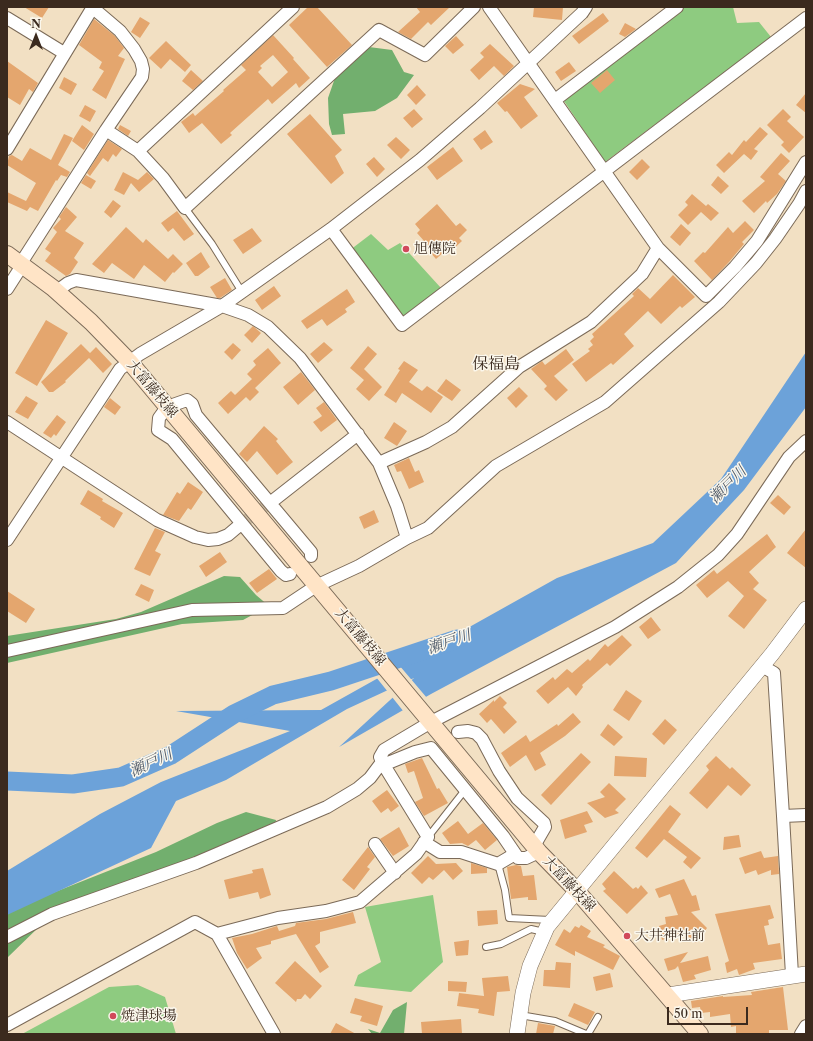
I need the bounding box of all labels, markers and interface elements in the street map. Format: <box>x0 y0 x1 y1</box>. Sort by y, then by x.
north arrow <box>16 16 56 56</box>
text: N <box>31 17 41 31</box>
place label: 旭傳院 <box>414 241 456 257</box>
marker: 旭傳院 <box>401 244 411 254</box>
district label: 保福島 <box>472 354 520 374</box>
street label: 大富藤枝線 <box>123 357 181 421</box>
water label: 瀬戸川 <box>706 463 750 507</box>
street label: 大富藤枝線 <box>331 605 389 669</box>
water label: 瀬戸川 <box>425 626 473 658</box>
water label: 瀬戸川 <box>127 745 175 781</box>
street label: 大富藤枝線 <box>539 853 599 915</box>
place label: 大井神社前 <box>635 928 705 944</box>
marker: 大井神社前 <box>622 931 632 941</box>
scale bar <box>669 999 750 1025</box>
text: 50 m <box>674 1006 703 1021</box>
place label: 焼津球場 <box>121 1008 177 1024</box>
marker: 焼津球場 <box>108 1011 118 1021</box>

